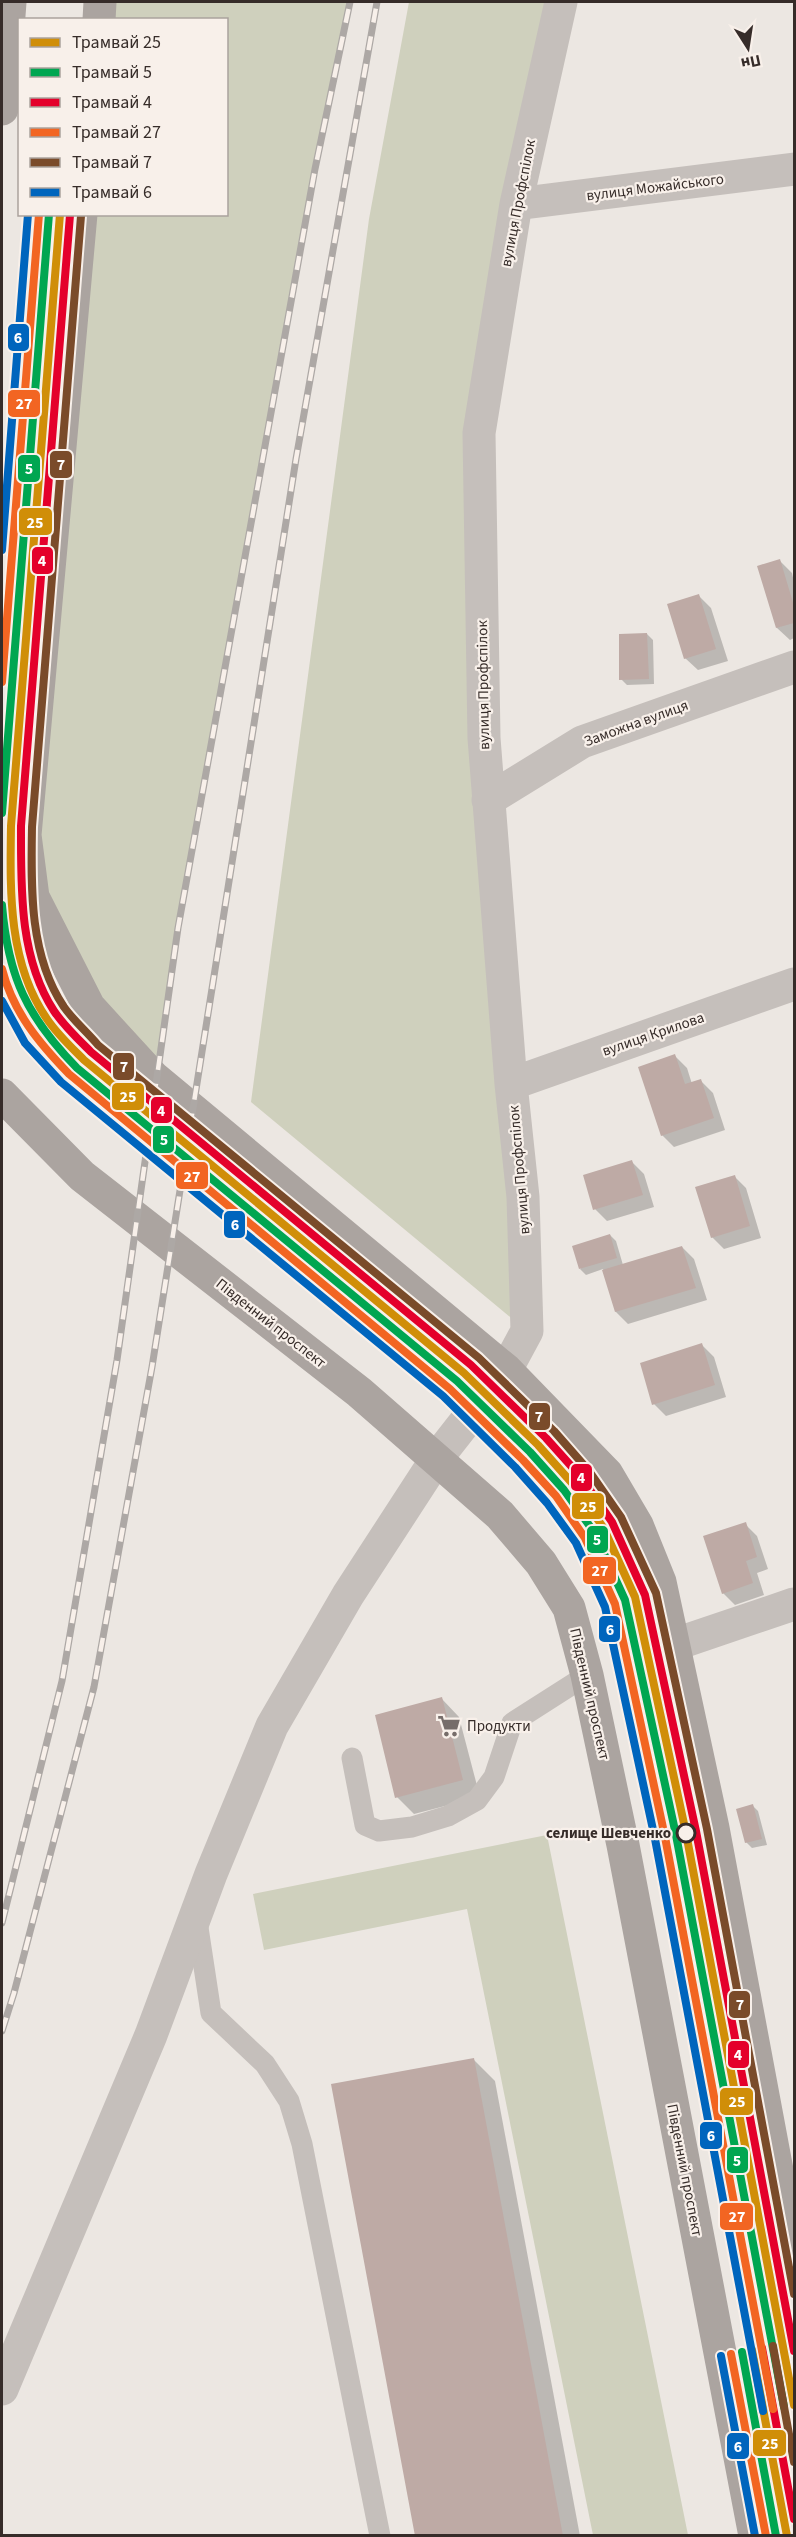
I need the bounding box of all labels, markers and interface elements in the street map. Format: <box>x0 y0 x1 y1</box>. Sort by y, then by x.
legend <box>18 18 228 216</box>
north arrow <box>718 18 778 78</box>
text: Трамвай 25 <box>72 30 161 55</box>
text: Пн <box>739 49 763 75</box>
text: Трамвай 5 <box>72 60 152 85</box>
text: Трамвай 4 <box>72 90 152 115</box>
text: Трамвай 27 <box>72 120 161 145</box>
street label: вулиця Профспілок <box>496 137 541 269</box>
text: Трамвай 7 <box>72 150 152 175</box>
street label: вулиця Можайського <box>585 169 725 206</box>
text: Трамвай 6 <box>72 180 152 205</box>
line badge: 6 <box>7 323 30 352</box>
text: 6 <box>14 327 22 349</box>
line badge: 27 <box>7 389 41 418</box>
text: 27 <box>16 393 32 415</box>
line badge: 7 <box>49 450 73 479</box>
line badge: 5 <box>17 454 41 483</box>
text: 7 <box>57 454 65 476</box>
text: 5 <box>25 458 33 480</box>
line badge: 25 <box>18 507 53 536</box>
text: 25 <box>27 512 43 534</box>
line badge: 4 <box>31 546 54 575</box>
text: 4 <box>38 550 47 572</box>
street label: вулиця Профспілок <box>472 620 495 750</box>
street label: Заможна вулиця <box>581 695 691 752</box>
street label: вулиця Крилова <box>599 1007 707 1062</box>
line badge: 7 <box>112 1052 135 1081</box>
text: 7 <box>120 1056 128 1078</box>
line badge: 25 <box>111 1082 145 1111</box>
text: 25 <box>120 1086 136 1108</box>
line badge: 4 <box>150 1096 173 1124</box>
text: 4 <box>157 1100 166 1122</box>
street label: вулиця Профспілок <box>503 1104 536 1235</box>
line badge: 5 <box>152 1125 175 1154</box>
text: 5 <box>160 1129 168 1151</box>
line badge: 27 <box>175 1161 209 1190</box>
text: 27 <box>184 1166 200 1188</box>
line badge: 6 <box>223 1210 246 1239</box>
text: 6 <box>231 1214 239 1236</box>
street label: Південний проспект <box>211 1274 330 1373</box>
line badge: 7 <box>528 1402 551 1431</box>
text: 7 <box>535 1406 543 1428</box>
line badge: 4 <box>570 1463 593 1492</box>
text: 4 <box>577 1467 586 1489</box>
line badge: 25 <box>571 1492 605 1520</box>
text: 25 <box>580 1496 596 1518</box>
line badge: 5 <box>586 1525 609 1554</box>
text: 5 <box>593 1529 601 1551</box>
line badge: 27 <box>582 1556 617 1585</box>
text: 27 <box>592 1560 608 1582</box>
line badge: 6 <box>598 1615 621 1643</box>
text: 6 <box>606 1619 614 1641</box>
street label: Південний проспект <box>564 1626 615 1762</box>
supermarket icon: Продукти <box>436 1713 462 1739</box>
place label: Продукти <box>467 1716 531 1737</box>
place label: селище Шевченко <box>546 1823 671 1844</box>
marker: селище Шевченко <box>676 1823 696 1843</box>
line badge: 7 <box>728 1990 751 2019</box>
text: 7 <box>736 1994 744 2016</box>
line badge: 4 <box>727 2040 750 2069</box>
text: 4 <box>734 2044 743 2066</box>
line badge: 25 <box>719 2087 754 2116</box>
text: 25 <box>729 2091 745 2113</box>
street label: Південний проспект <box>661 2102 708 2238</box>
line badge: 6 <box>699 2121 723 2150</box>
text: 6 <box>707 2125 715 2147</box>
line badge: 5 <box>726 2146 749 2174</box>
text: 5 <box>733 2150 741 2172</box>
line badge: 27 <box>719 2202 754 2231</box>
text: 27 <box>729 2206 745 2228</box>
line badge: 25 <box>752 2429 787 2457</box>
line badge: 6 <box>726 2432 750 2460</box>
text: 25 <box>762 2433 778 2455</box>
text: 6 <box>734 2436 742 2458</box>

